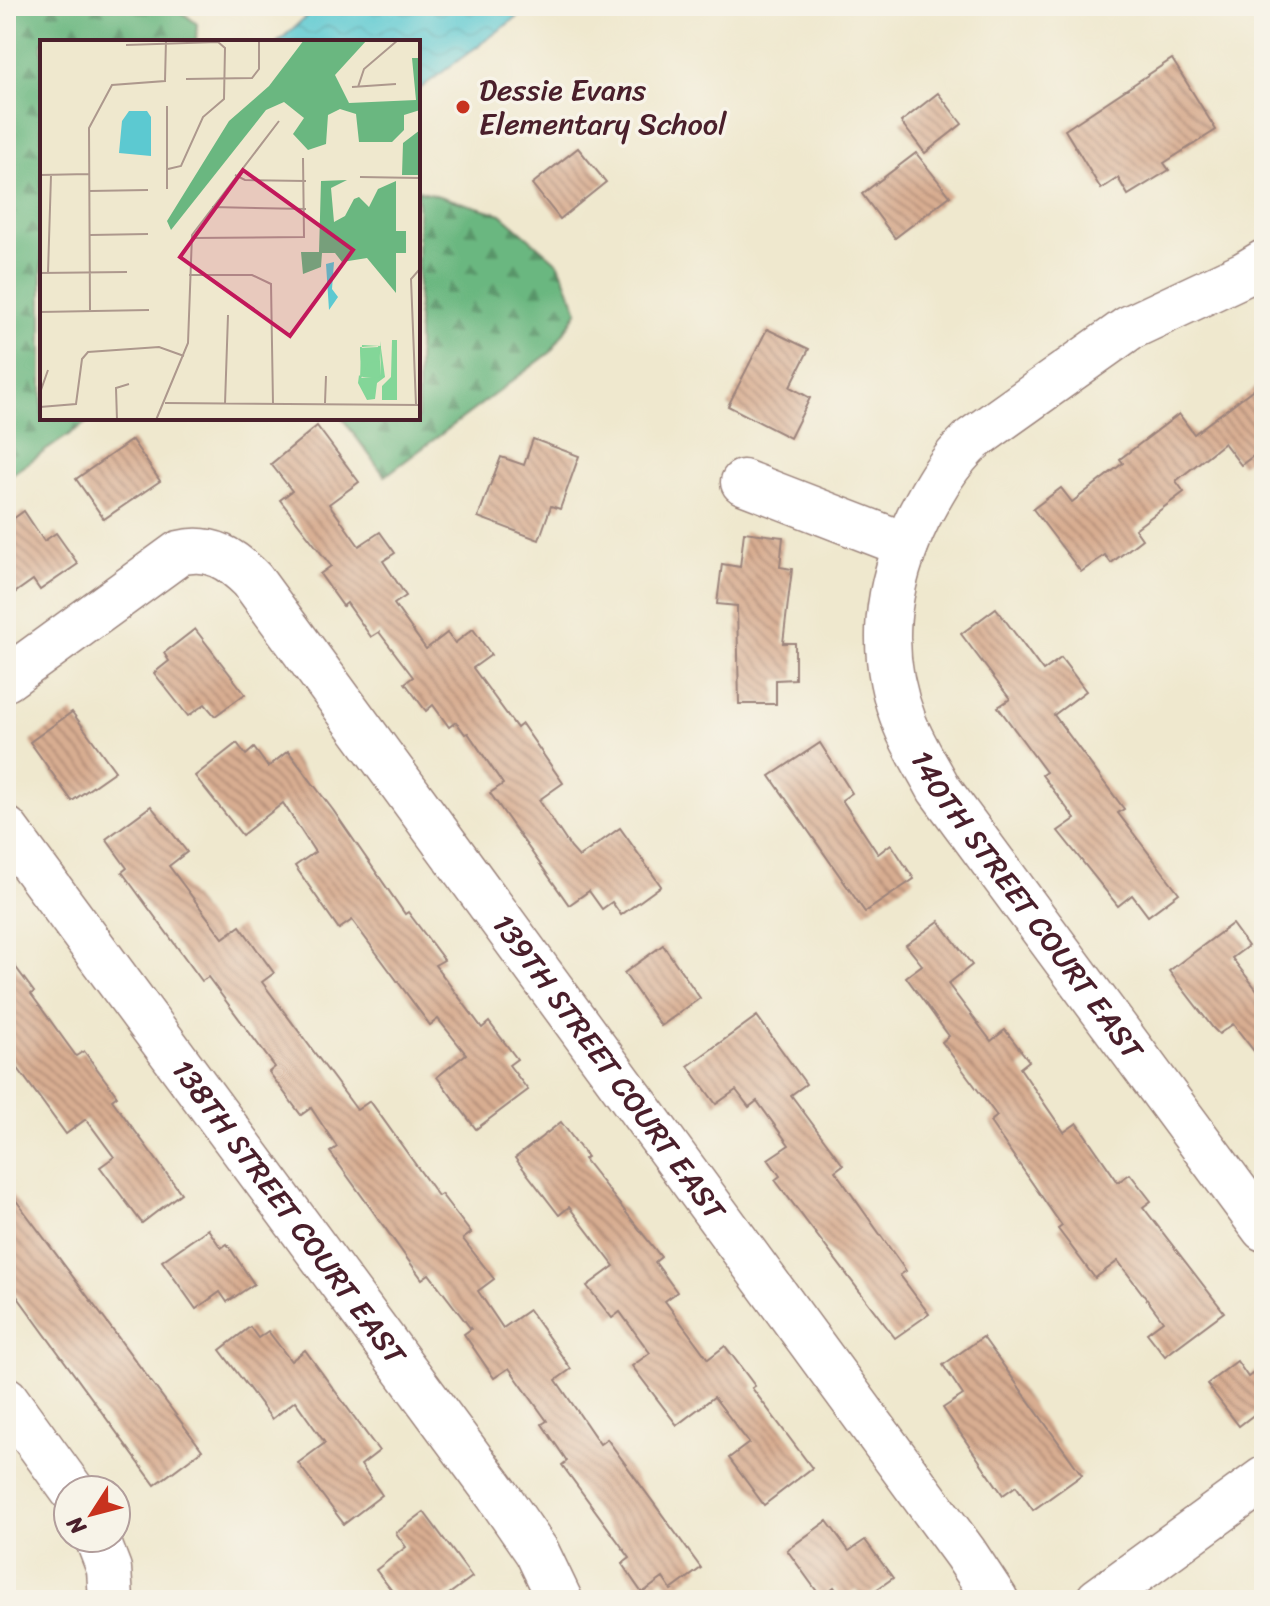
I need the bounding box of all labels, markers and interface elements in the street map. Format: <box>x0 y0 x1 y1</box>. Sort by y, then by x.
inset map <box>40 40 420 420</box>
place label: Dessie Evans Elementary School <box>479 63 727 151</box>
marker: Dessie Evans Elementary School <box>454 98 472 116</box>
street label: 140TH STREET COURT EAST <box>895 740 1159 1074</box>
street label: 139TH STREET COURT EAST <box>478 902 741 1234</box>
street label: 138TH STREET COURT EAST <box>157 1047 422 1378</box>
north arrow <box>52 1474 132 1554</box>
text: N <box>56 1507 97 1544</box>

